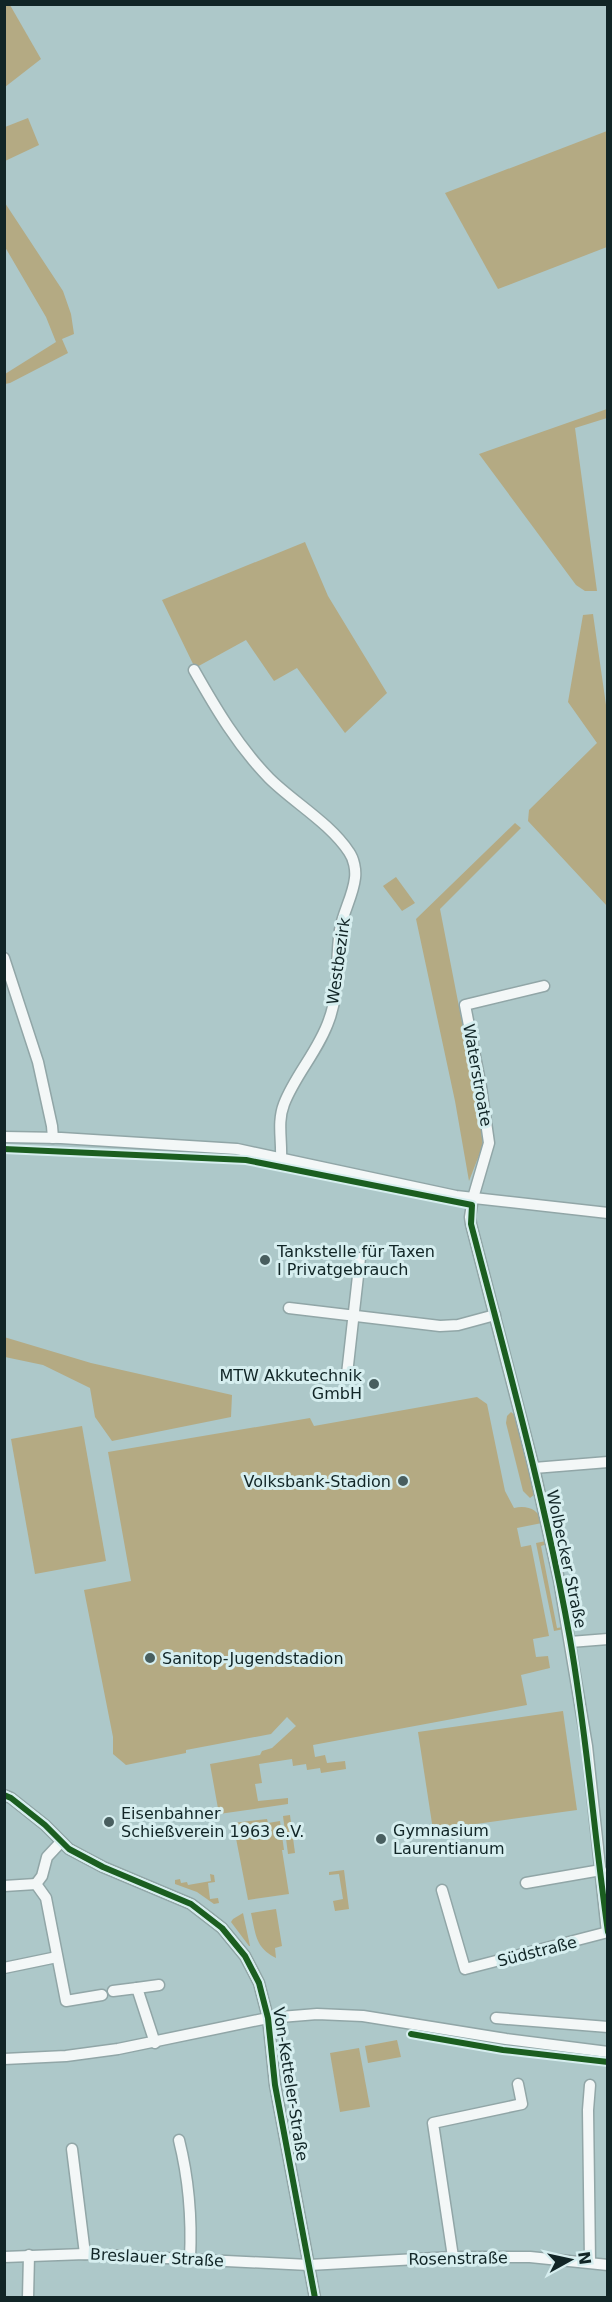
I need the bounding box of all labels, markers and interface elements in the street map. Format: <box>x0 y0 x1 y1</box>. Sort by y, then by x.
street label: Westbezirk <box>323 915 354 1006</box>
street label: Waterstroate <box>459 1022 496 1128</box>
place label: Tankstelle für Taxen I Privatgebrauch <box>276 1242 435 1279</box>
marker: Tankstelle für Taxen I Privatgebrauch <box>258 1253 272 1267</box>
place label: MTW Akkutechnik GmbH <box>219 1366 363 1403</box>
marker: MTW Akkutechnik GmbH <box>367 1377 381 1391</box>
place label: Volksbank-Stadion <box>244 1472 391 1491</box>
marker: Volksbank-Stadion <box>396 1474 410 1488</box>
street label: Wolbecker Straße <box>543 1488 590 1630</box>
place label: Sanitop-Jugendstadion <box>162 1649 344 1668</box>
marker: Sanitop-Jugendstadion <box>143 1651 157 1665</box>
place label: Eisenbahner Schießverein 1963 e.V. <box>121 1804 304 1841</box>
marker: Eisenbahner Schießverein 1963 e.V. <box>102 1815 116 1829</box>
place label: Gymnasium Laurentianum <box>393 1821 504 1858</box>
marker: Gymnasium Laurentianum <box>374 1832 388 1846</box>
street label: Südstraße <box>495 1932 579 1971</box>
street label: Von-Ketteler-Straße <box>269 2006 312 2162</box>
north arrow <box>540 2230 600 2290</box>
street label: Breslauer Straße <box>90 2245 224 2270</box>
street label: Rosenstraße <box>408 2248 508 2269</box>
text: N <box>574 2250 595 2266</box>

